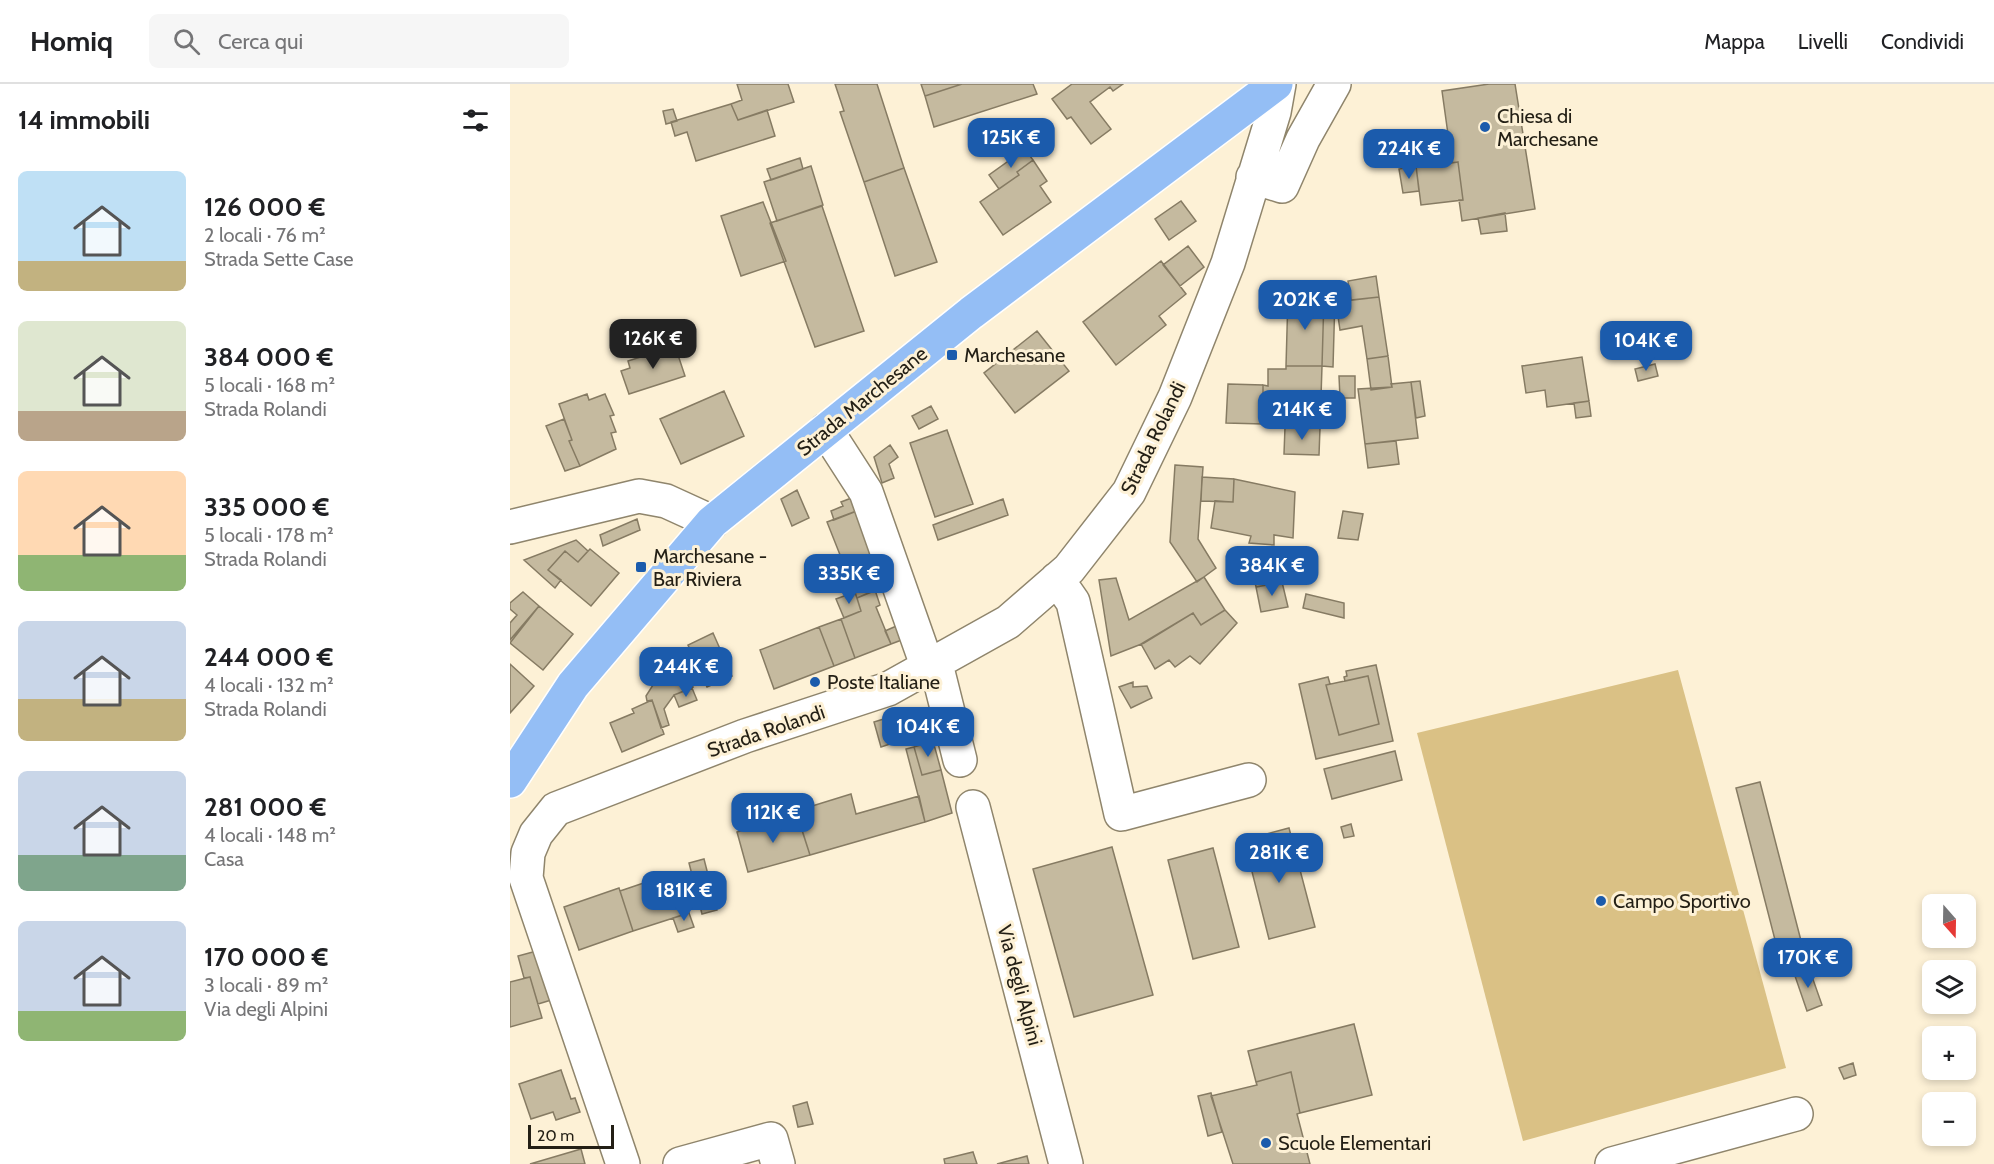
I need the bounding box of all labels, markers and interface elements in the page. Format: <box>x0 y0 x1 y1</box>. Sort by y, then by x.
search box <box>149 14 569 68</box>
text: Homiq <box>30 24 113 58</box>
icon: search <box>170 25 203 58</box>
text: Cerca qui <box>218 28 303 55</box>
text: Mappa <box>1704 29 1765 54</box>
text: Livelli <box>1798 29 1848 54</box>
text: Condividi <box>1881 29 1964 54</box>
text: 14 immobili <box>18 104 150 136</box>
icon: filters <box>459 104 492 137</box>
place label: Chiesa di Marchesane <box>1497 104 1598 151</box>
pin: 125K € <box>962 118 1060 169</box>
marker: Chiesa di Marchesane <box>1478 120 1492 134</box>
text: 125K € <box>982 125 1040 149</box>
pin: 224K € <box>1360 129 1458 180</box>
text: 224K € <box>1377 136 1441 160</box>
text: 126 000 € <box>204 191 325 223</box>
icon: home <box>66 195 138 267</box>
text: 2 locali · 76 m² <box>204 223 326 247</box>
text: Strada Sette Case <box>204 247 354 271</box>
pin: 202K € <box>1256 280 1354 331</box>
text: 202K € <box>1272 287 1338 311</box>
pin: 126K € <box>604 319 702 370</box>
pin: 104K € <box>1597 321 1695 372</box>
text: 126K € <box>623 326 683 350</box>
text: 104K € <box>1614 328 1678 352</box>
text: 384 000 € <box>204 341 333 373</box>
street label: Strada Marchesane <box>792 341 932 461</box>
place label: Marchesane <box>964 343 1065 367</box>
icon: home <box>66 345 138 417</box>
marker: Marchesane <box>945 348 959 362</box>
text: 5 locali · 168 m² <box>204 373 335 397</box>
street label: Strada Rolandi <box>1115 378 1191 498</box>
pin: 214K € <box>1253 390 1351 441</box>
text: Strada Rolandi <box>204 397 327 421</box>
text: 214K € <box>1272 397 1332 421</box>
text: 335 000 € <box>204 491 329 523</box>
icon: home <box>66 495 138 567</box>
text: 5 locali · 178 m² <box>204 523 334 547</box>
place label: Marchesane - Bar Riviera <box>653 544 767 591</box>
pin: 384K € <box>1223 546 1321 597</box>
text: Strada Rolandi <box>204 547 327 571</box>
text: 384K € <box>1239 553 1305 577</box>
pin: 335K € <box>800 554 898 605</box>
marker: Marchesane - Bar Riviera <box>634 560 648 574</box>
text: 335K € <box>818 561 880 585</box>
text: 244 000 € <box>204 641 333 673</box>
icon: home <box>66 645 138 717</box>
pin: 244K € <box>637 647 735 698</box>
text: 244K € <box>653 654 719 678</box>
place label: Poste Italiane <box>827 670 940 694</box>
text: 4 locali · 132 m² <box>204 673 334 697</box>
marker: Poste Italiane <box>808 675 822 689</box>
text: Strada Rolandi <box>204 697 327 721</box>
street label: Strada Rolandi <box>704 700 828 762</box>
pin: 104K € <box>879 707 977 758</box>
text: 104K € <box>896 714 960 738</box>
text: 281 000 € <box>204 791 327 823</box>
pin: 112K € <box>724 793 822 844</box>
icon: home <box>66 795 138 867</box>
text: 112K € <box>745 800 801 824</box>
text: 4 locali · 148 m² <box>204 823 336 847</box>
pin: 281K € <box>1230 833 1328 884</box>
text: 281K € <box>1249 840 1309 864</box>
text: Casa <box>204 847 244 871</box>
pin: 181K € <box>635 871 733 922</box>
text: 181K € <box>656 878 712 902</box>
place label: Campo Sportivo <box>1613 889 1751 913</box>
marker: Campo Sportivo <box>1594 894 1608 908</box>
north arrow <box>1922 894 1976 948</box>
map controls <box>1922 894 1976 1146</box>
street label: Via degli Alpini <box>992 922 1048 1048</box>
pin: 170K € <box>1759 938 1857 989</box>
text: 170 000 € <box>204 941 328 973</box>
icon: home <box>66 945 138 1017</box>
text: 170K € <box>1777 945 1839 969</box>
button: layers <box>1922 960 1976 1014</box>
text: 3 locali · 89 m² <box>204 973 329 997</box>
text: Via degli Alpini <box>204 997 328 1021</box>
button: + <box>1922 1026 1976 1080</box>
button: − <box>1922 1092 1976 1146</box>
scale bar <box>528 1122 614 1150</box>
text: 20 m <box>537 1126 574 1145</box>
place label: Scuole Elementari <box>1278 1131 1431 1155</box>
marker: Scuole Elementari <box>1259 1136 1273 1150</box>

